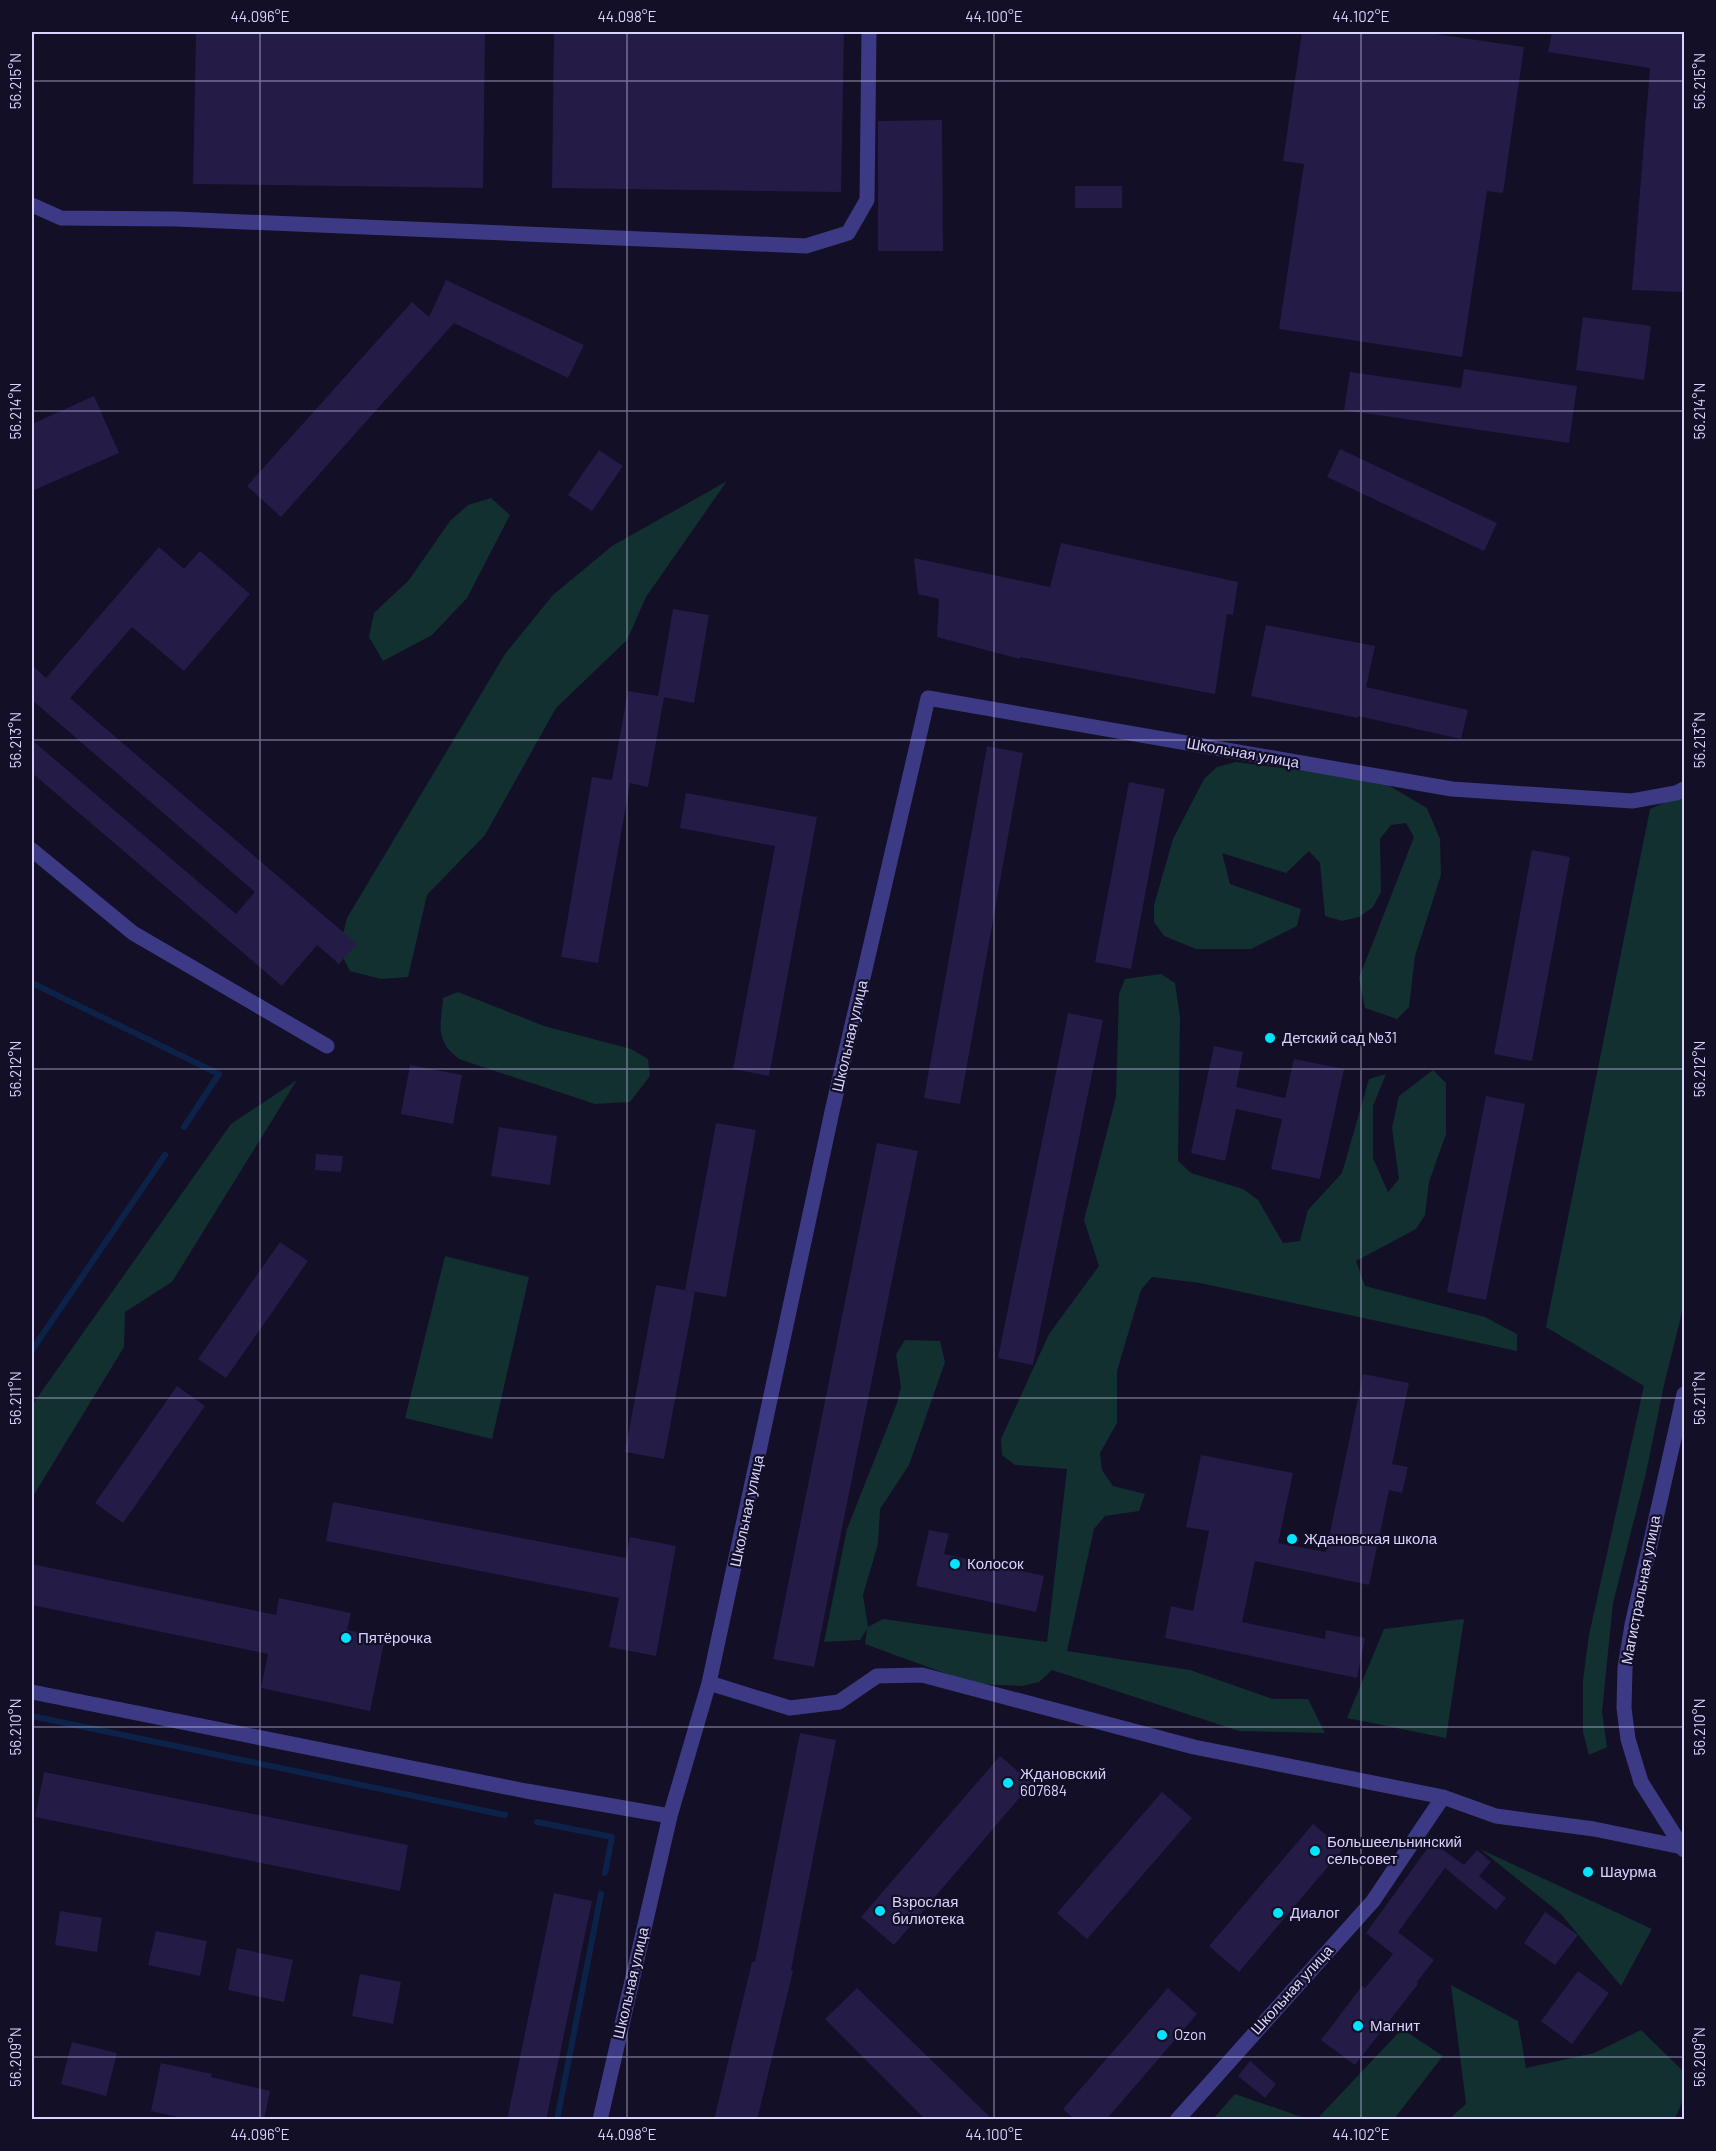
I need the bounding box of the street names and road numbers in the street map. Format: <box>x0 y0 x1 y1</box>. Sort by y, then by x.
street label: Школьная улица <box>1185 733 1302 771</box>
street label: Школьная улица <box>827 978 871 1093</box>
street label: Школьная улица <box>725 1453 767 1568</box>
street label: Магистральная улица <box>1617 1513 1663 1666</box>
street label: Школьная улица <box>608 1925 652 2040</box>
street label: Школьная улица <box>1246 1940 1337 2038</box>

